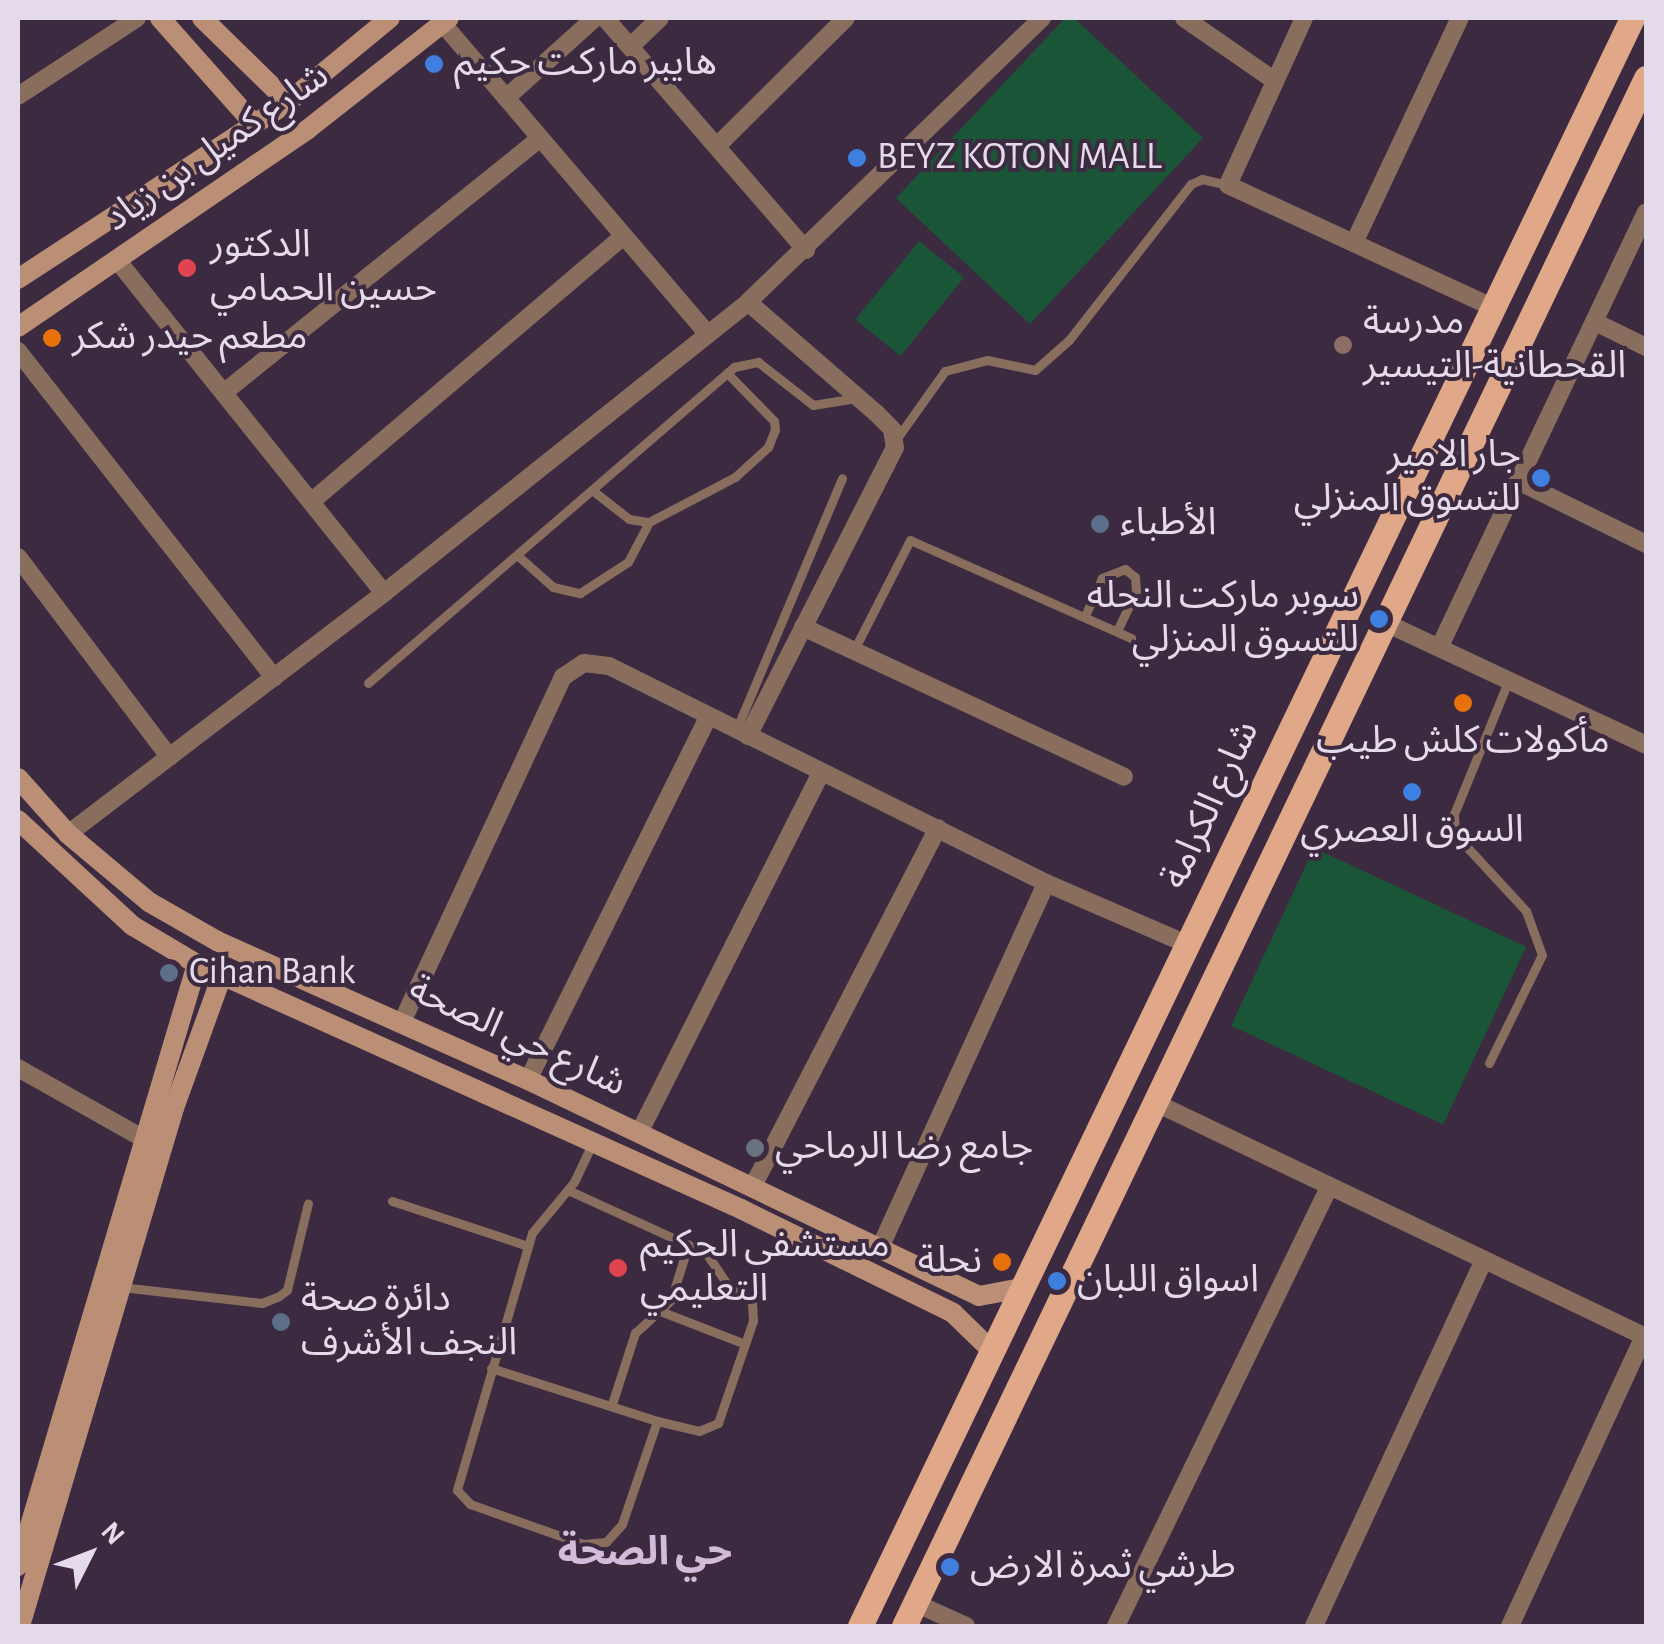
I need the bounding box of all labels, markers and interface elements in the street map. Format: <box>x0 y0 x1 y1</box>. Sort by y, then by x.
place label: هایبر مارکت حکیم <box>454 41 717 87</box>
marker: هایبر مارکت حکیم <box>423 53 445 75</box>
street label: شارع كميل بن زياد <box>96 54 338 242</box>
place label: BEYZ KOTON MALL <box>877 135 1162 181</box>
marker: BEYZ KOTON MALL <box>846 147 868 169</box>
place label: الدكتور حسين الحمامي <box>210 223 437 312</box>
marker: الدكتور حسين الحمامي <box>174 255 200 281</box>
place label: مدرسة القحطانية-التيسير <box>1363 300 1626 389</box>
place label: مطعم حيدر شكر <box>72 315 307 361</box>
marker: مطعم حيدر شكر <box>41 327 63 349</box>
marker: مدرسة القحطانية-التيسير <box>1332 334 1354 356</box>
place label: جار الامير للتسوق المنزلي <box>1294 433 1521 522</box>
marker: جار الامير للتسوق المنزلي <box>1530 467 1552 489</box>
place label: الأطباء <box>1120 501 1217 547</box>
marker: الأطباء <box>1089 513 1111 535</box>
place label: سوبر ماركت النحله للتسوق المنزلي <box>1087 574 1359 664</box>
marker: سوبر ماركت النحله للتسوق المنزلي <box>1368 608 1390 630</box>
marker: مأكولات كلش طيب <box>1452 692 1474 714</box>
street label: شارع الكرامة <box>1152 714 1270 896</box>
place label: مأكولات كلش طيب <box>1316 719 1610 765</box>
marker: السوق العصري <box>1401 781 1423 803</box>
place label: السوق العصري <box>1300 808 1524 854</box>
place label: Cihan Bank <box>189 950 355 996</box>
marker: Cihan Bank <box>158 962 180 984</box>
street label: شارع حي الصحة <box>401 967 633 1107</box>
place label: جامع رضا الرماحي <box>775 1125 1033 1171</box>
marker: جامع رضا الرماحي <box>744 1137 766 1159</box>
place label: مستشفى الحكيم التعليمي <box>640 1223 890 1312</box>
place label: نحلة <box>918 1239 982 1285</box>
marker: نحلة <box>991 1251 1013 1273</box>
marker: مستشفى الحكيم التعليمي <box>605 1255 631 1281</box>
place label: اسواق اللبان <box>1077 1258 1259 1304</box>
marker: اسواق اللبان <box>1046 1270 1068 1292</box>
place label: دائرة صحة النجف الأشرف <box>301 1277 517 1366</box>
marker: دائرة صحة النجف الأشرف <box>270 1311 292 1333</box>
north arrow <box>40 1504 140 1604</box>
text: N <box>95 1517 129 1551</box>
district label: حي الصحة <box>558 1528 732 1576</box>
place label: طرشي ثمرة الارض <box>970 1544 1236 1590</box>
marker: طرشي ثمرة الارض <box>939 1556 961 1578</box>

